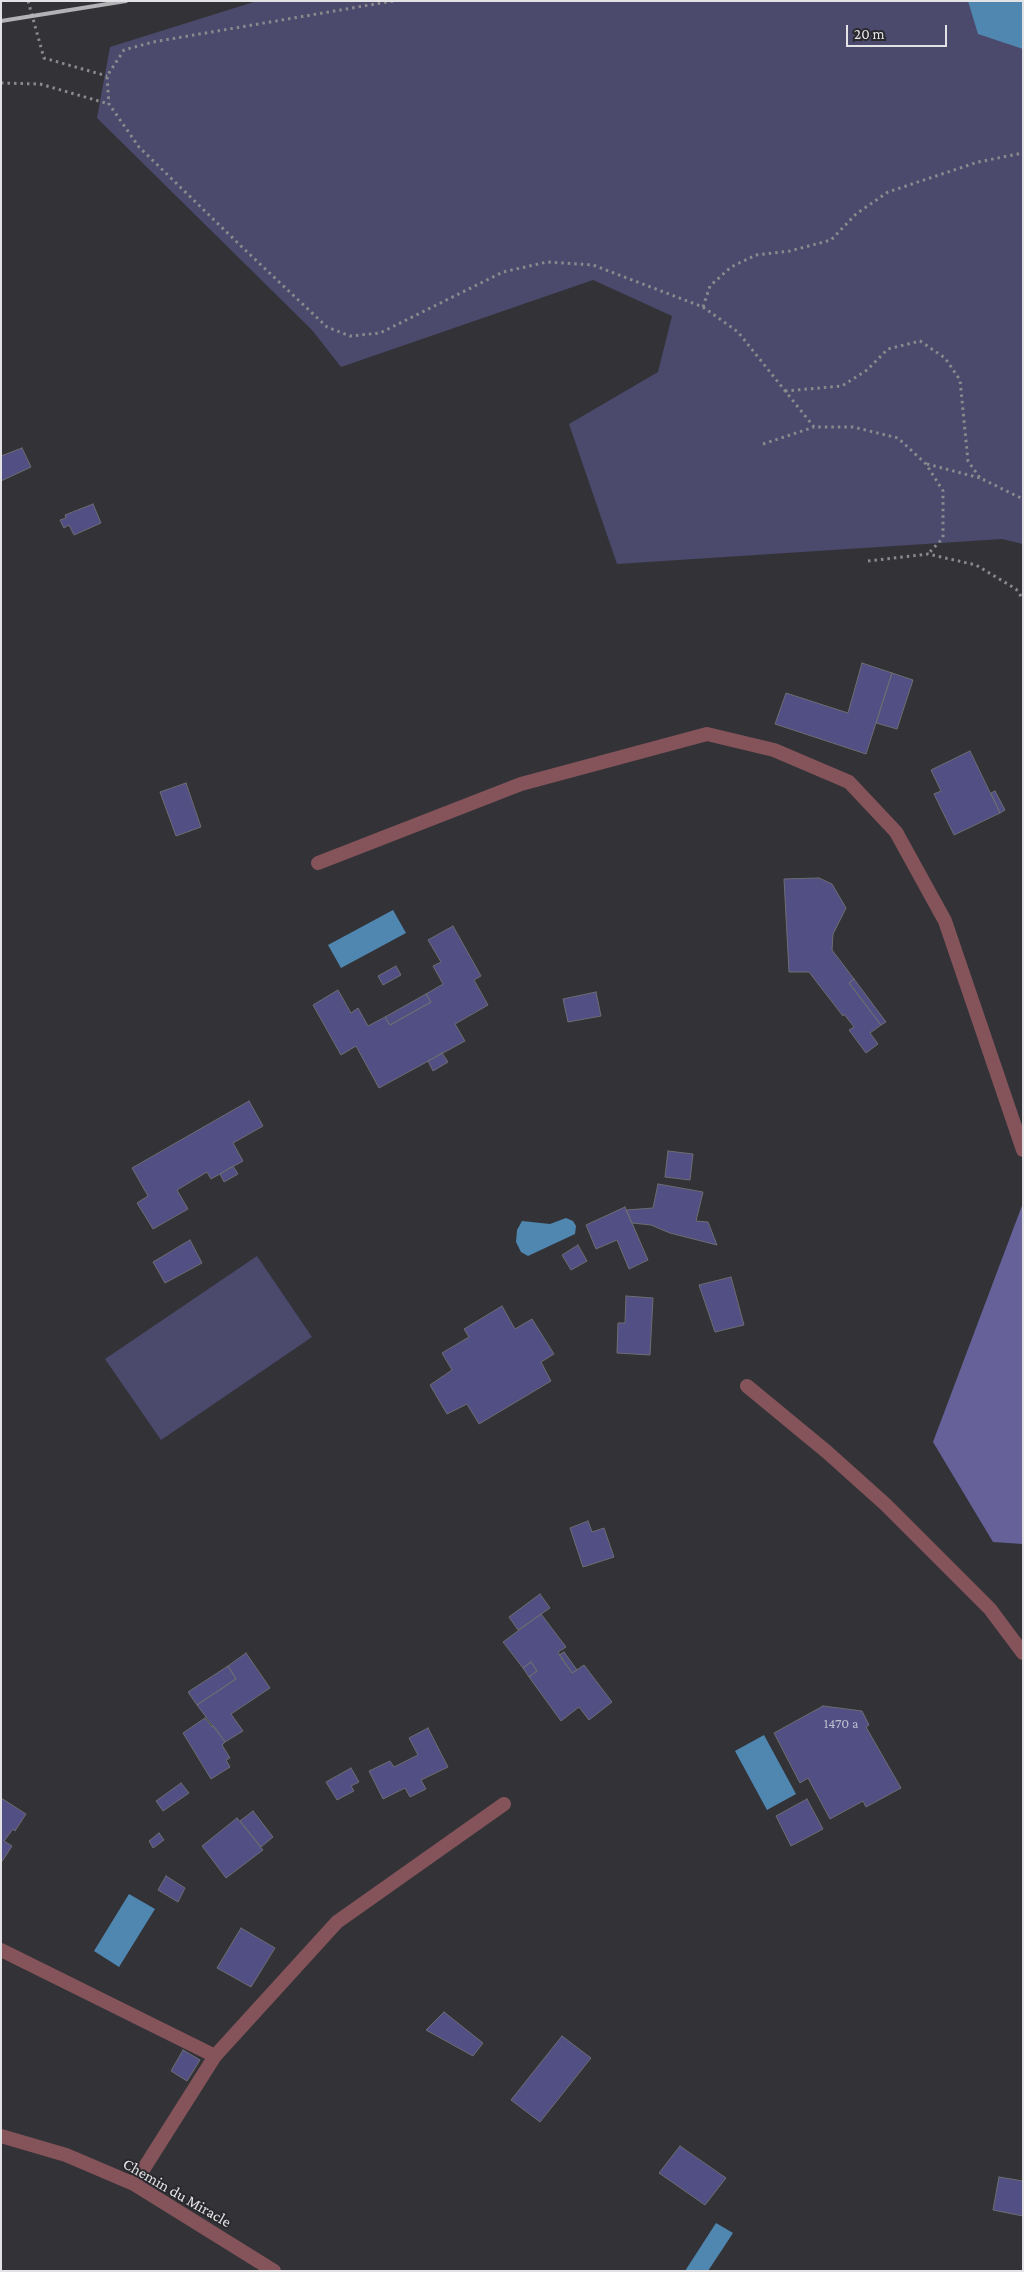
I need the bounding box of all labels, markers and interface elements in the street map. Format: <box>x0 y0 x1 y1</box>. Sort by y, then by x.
scale bar <box>849 15 950 47</box>
text: 20 m <box>854 26 885 42</box>
house number: 1470 a <box>824 1716 858 1732</box>
street label: Chemin du Miracle <box>120 2154 234 2232</box>

